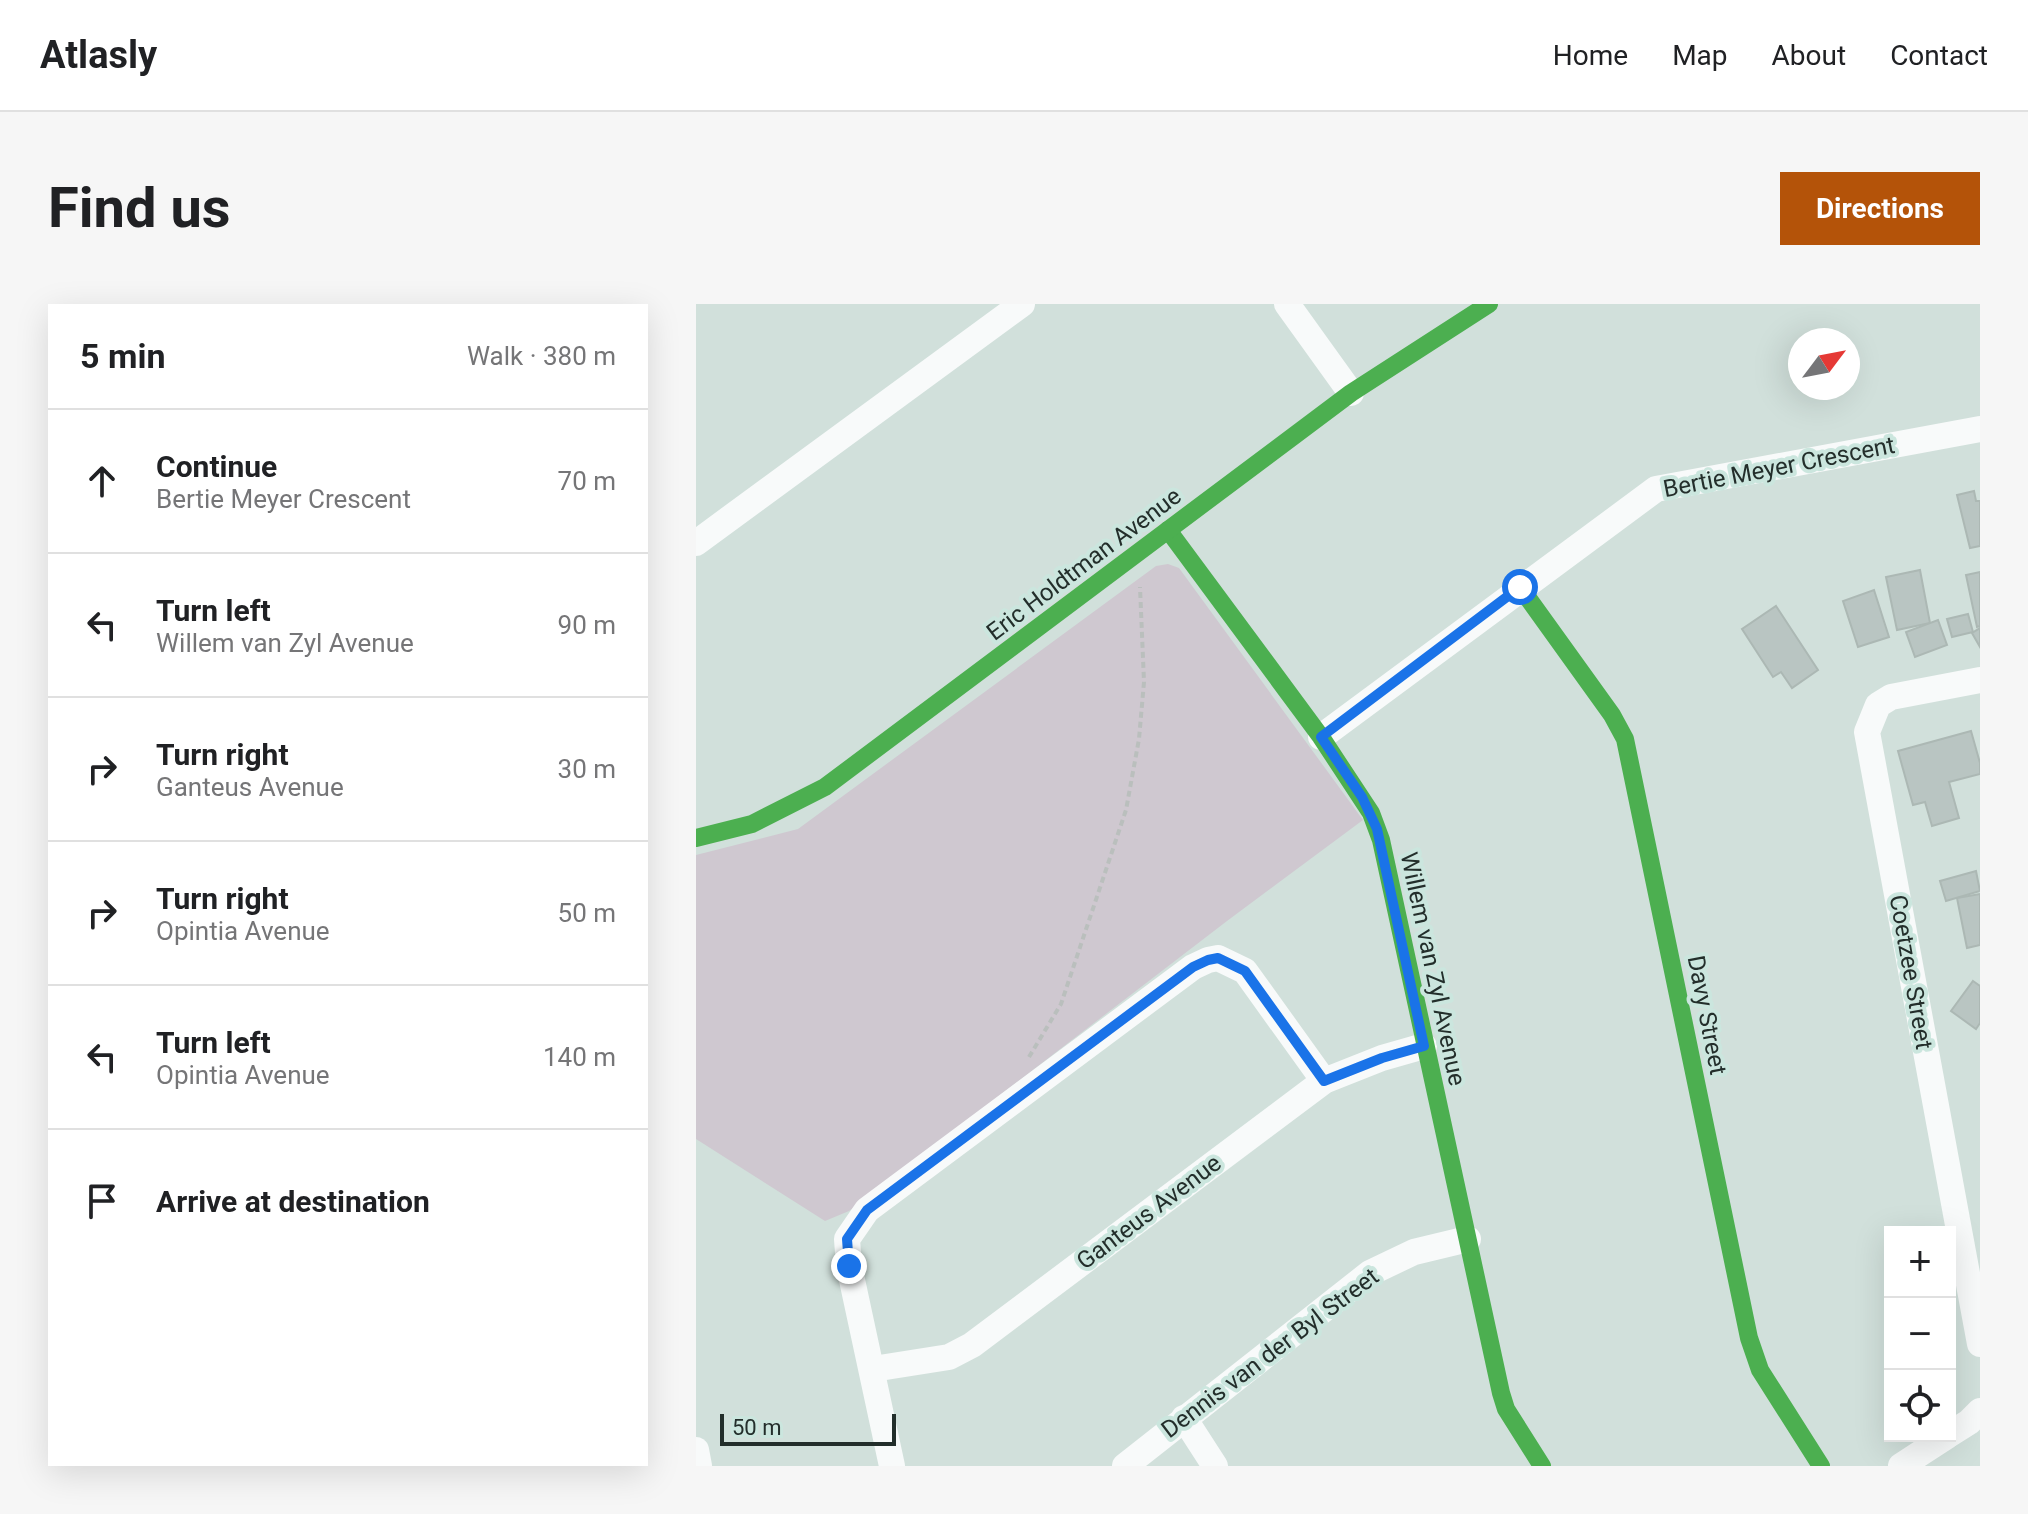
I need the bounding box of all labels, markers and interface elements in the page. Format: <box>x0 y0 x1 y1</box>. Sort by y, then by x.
text: Atlasly <box>40 33 157 77</box>
text: Home <box>1553 39 1628 72</box>
text: Map <box>1672 39 1728 72</box>
text: About <box>1772 39 1846 72</box>
text: Contact <box>1890 39 1988 72</box>
button: Directions <box>1780 172 1980 245</box>
text: Find us <box>48 175 231 241</box>
north arrow <box>1788 328 1860 400</box>
text: 5 min <box>80 336 165 376</box>
text: Walk · 380 m <box>467 341 616 371</box>
street label: Bertie Meyer Crescent <box>1661 431 1897 503</box>
text: Continue <box>156 449 277 484</box>
icon: ahead <box>80 459 124 503</box>
text: 70 m <box>558 466 616 496</box>
street label: Eric Holdtman Avenue <box>981 482 1187 646</box>
text: Bertie Meyer Crescent <box>156 484 411 514</box>
route start <box>1502 569 1538 605</box>
text: Turn left <box>156 593 271 628</box>
icon: left <box>80 603 124 647</box>
text: 90 m <box>558 610 616 640</box>
text: Willem van Zyl Avenue <box>156 628 414 658</box>
text: Turn right <box>156 737 289 772</box>
icon: right <box>80 747 124 791</box>
text: 30 m <box>558 754 616 784</box>
text: Ganteus Avenue <box>156 772 344 802</box>
street label: Willem van Zyl Avenue <box>1395 850 1471 1088</box>
text: Turn right <box>156 881 289 916</box>
icon: right <box>80 891 124 935</box>
street label: Coetzee Street <box>1884 893 1938 1052</box>
text: 50 m <box>558 898 616 928</box>
text: Opintia Avenue <box>156 916 330 946</box>
street label: Davy Street <box>1682 953 1732 1077</box>
text: Turn left <box>156 1025 271 1060</box>
icon: left <box>80 1035 124 1079</box>
text: 140 m <box>543 1042 616 1072</box>
text: Opintia Avenue <box>156 1060 330 1090</box>
street label: Ganteus Avenue <box>1071 1149 1227 1275</box>
icon: arrive <box>80 1179 124 1223</box>
text: Arrive at destination <box>156 1184 430 1219</box>
map controls <box>1884 1226 1956 1442</box>
button: + <box>1884 1226 1956 1298</box>
route end <box>831 1248 867 1284</box>
street label: Dennis van der Byl Street <box>1156 1262 1384 1444</box>
button: − <box>1884 1298 1956 1370</box>
button: locate <box>1884 1370 1956 1442</box>
scale bar <box>720 1410 896 1446</box>
text: 50 m <box>732 1415 781 1440</box>

